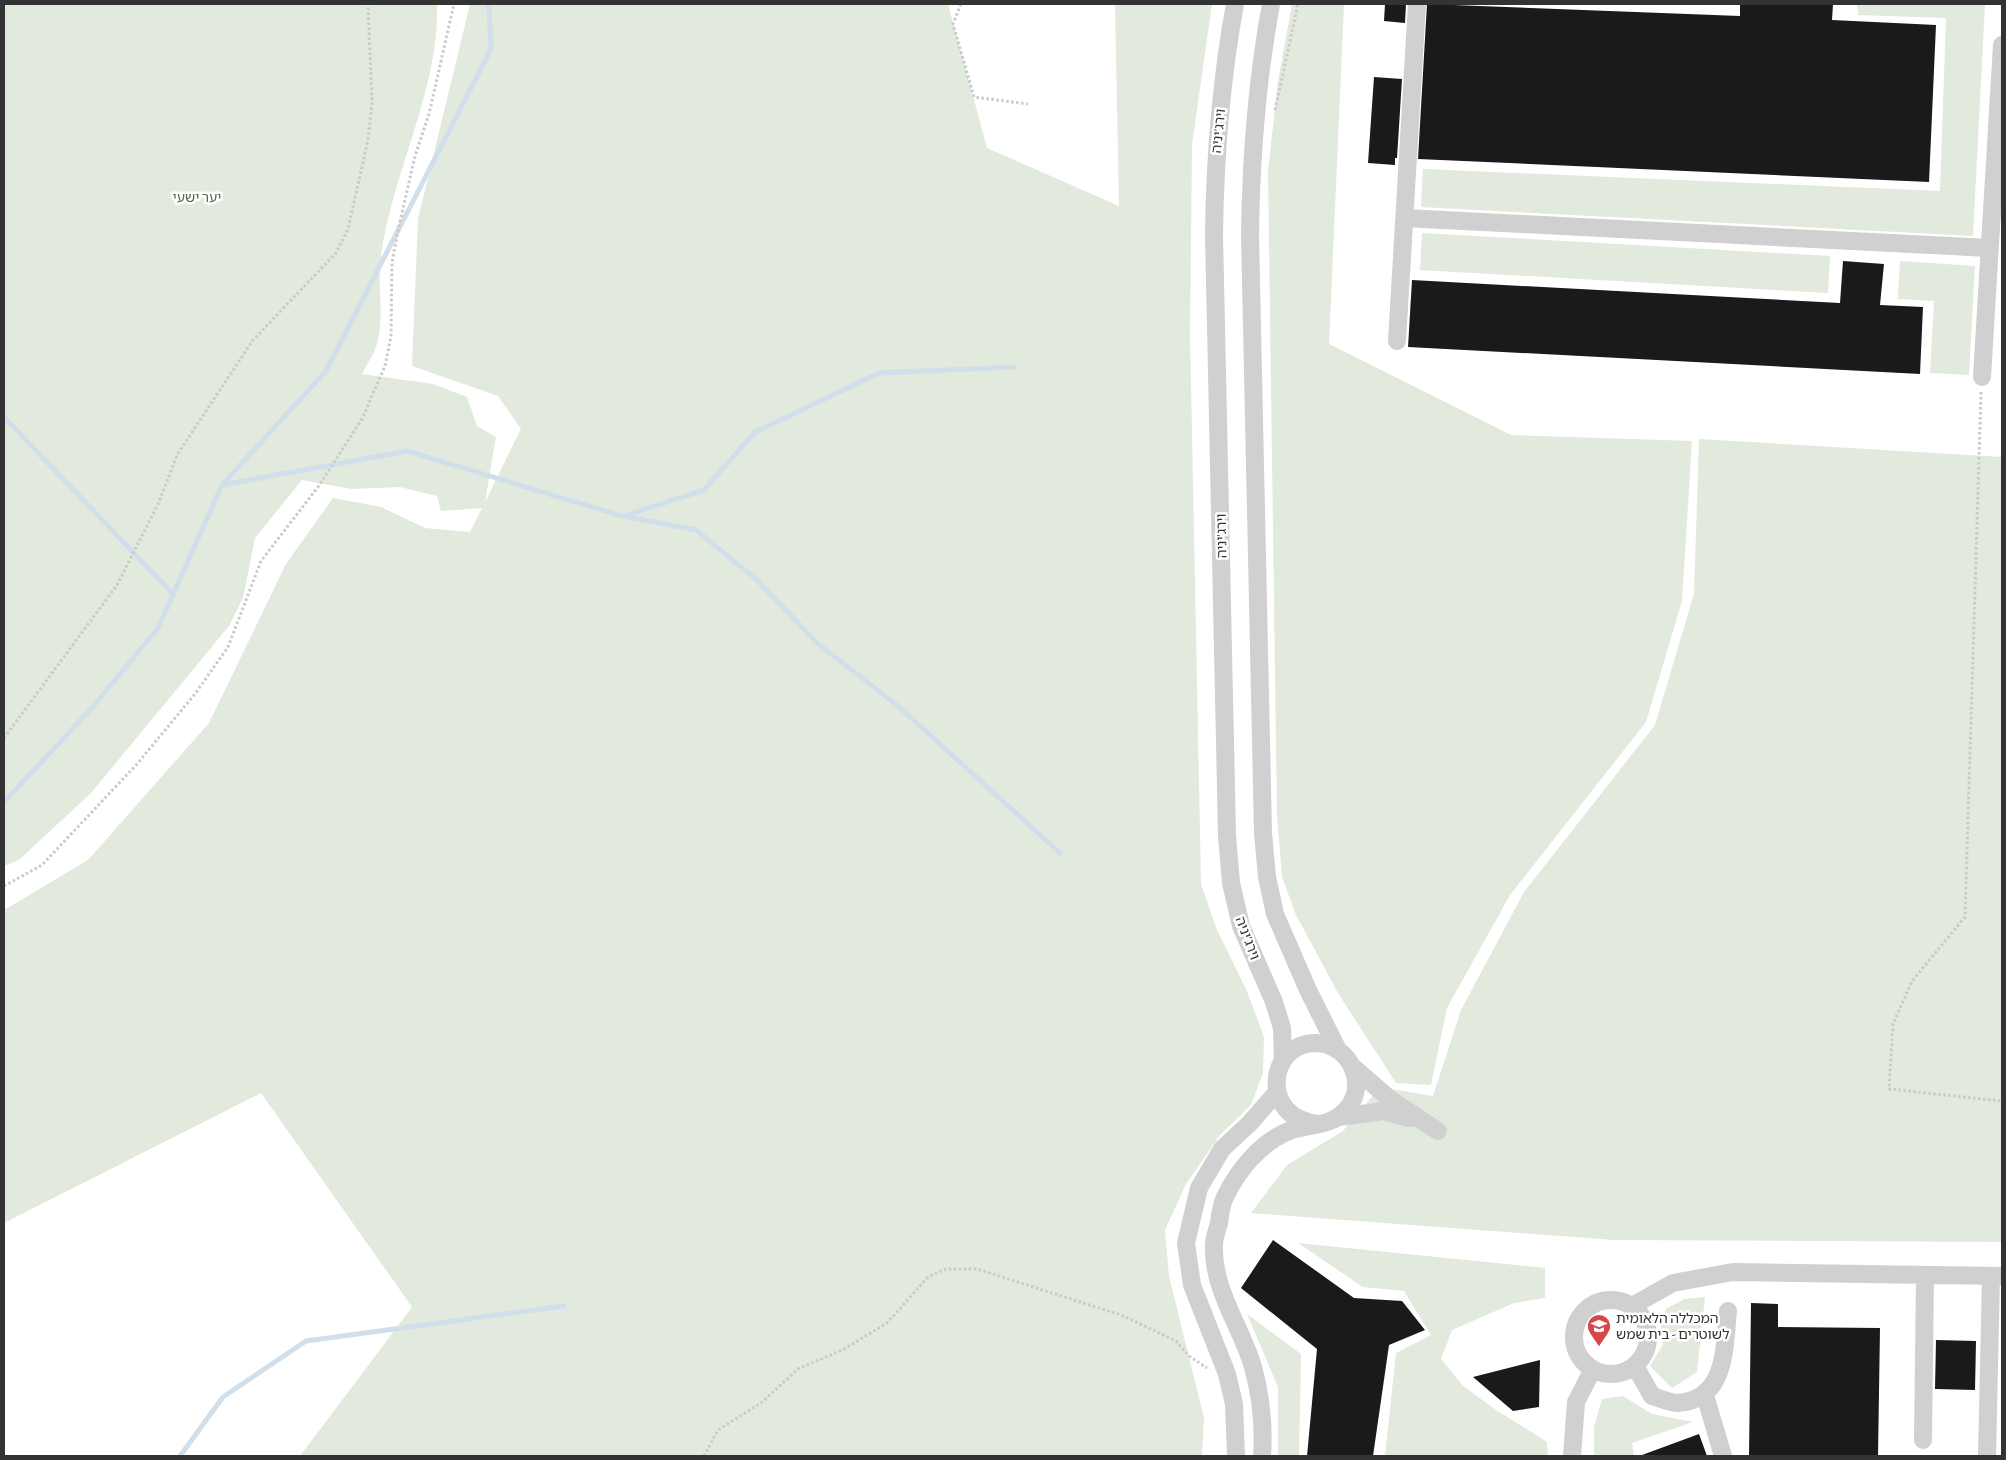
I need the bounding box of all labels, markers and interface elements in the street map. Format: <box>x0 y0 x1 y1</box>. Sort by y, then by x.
street label: וירג'יניה <box>1210 108 1228 154</box>
park label: יער ישעי <box>173 191 221 205</box>
street label: וירג'יניה <box>1215 513 1229 559</box>
street label: וירג'יניה <box>1232 915 1262 962</box>
place label: המכללה הלאומית לשוטרים - בית שמש <box>1616 1312 1729 1342</box>
school or university icon: המכללה הלאומית לשוטרים - בית שמש <box>1586 1313 1612 1347</box>

